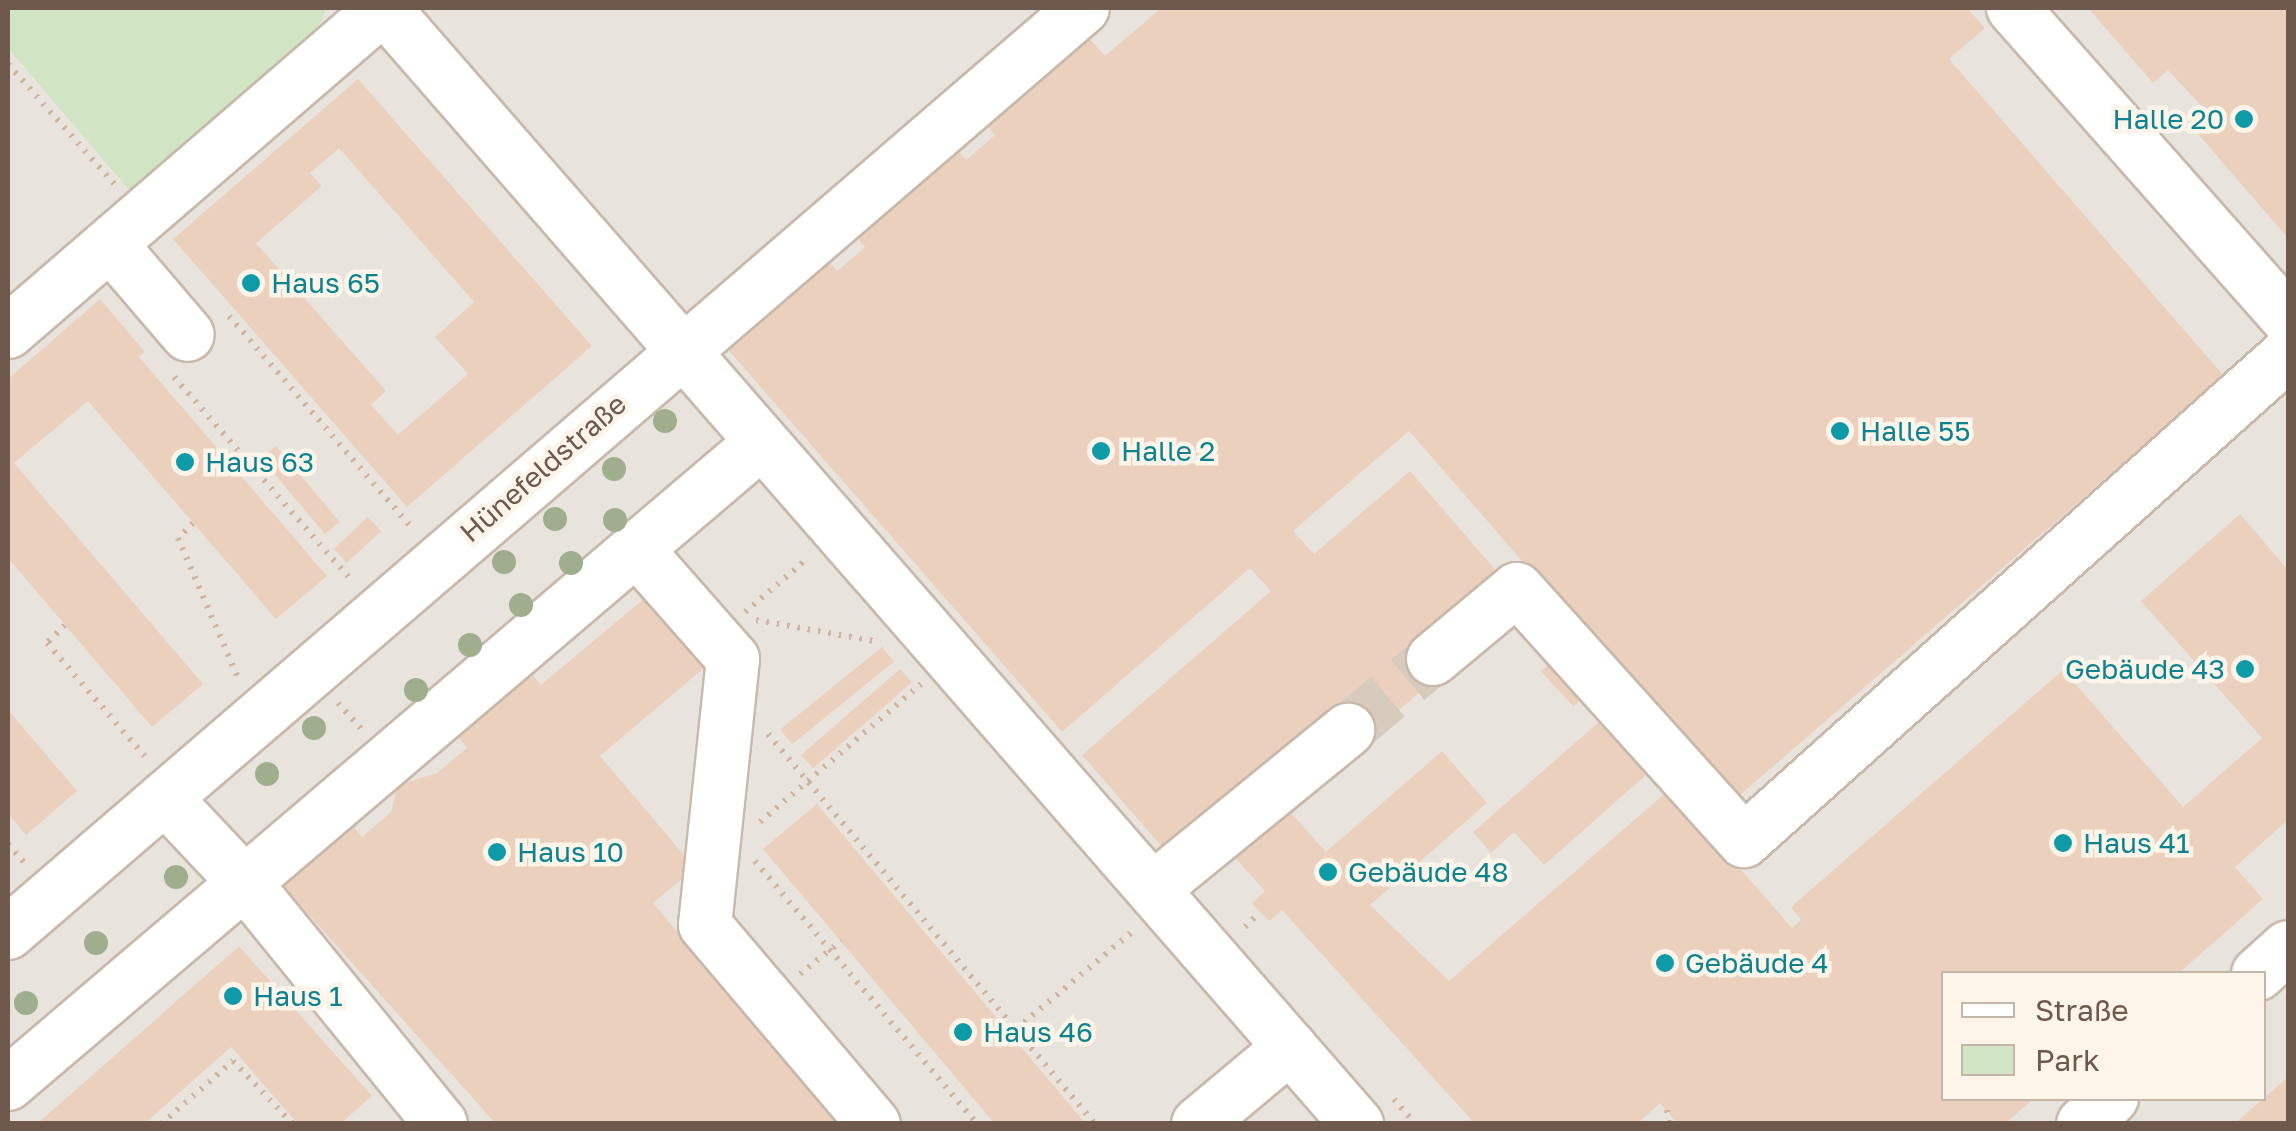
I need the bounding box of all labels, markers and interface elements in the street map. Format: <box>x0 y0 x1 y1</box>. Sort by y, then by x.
place label: Halle 20 <box>2112 102 2224 136</box>
marker: Halle 20 <box>2233 108 2255 130</box>
place label: Haus 65 <box>271 266 380 300</box>
marker: Haus 65 <box>240 272 262 294</box>
street label: Hünefeldstraße <box>453 387 633 549</box>
place label: Halle 55 <box>1860 414 1970 448</box>
marker: Halle 55 <box>1829 420 1851 442</box>
place label: Halle 2 <box>1121 434 1215 468</box>
marker: Halle 2 <box>1090 440 1112 462</box>
place label: Haus 63 <box>205 445 314 479</box>
marker: Haus 63 <box>174 451 196 473</box>
place label: Gebäude 43 <box>2065 652 2225 686</box>
marker: Gebäude 43 <box>2234 658 2256 680</box>
place label: Haus 41 <box>2083 826 2190 860</box>
marker: Haus 41 <box>2052 832 2074 854</box>
place label: Haus 10 <box>517 835 624 869</box>
marker: Haus 10 <box>486 841 508 863</box>
place label: Gebäude 48 <box>1348 855 1509 889</box>
marker: Gebäude 48 <box>1317 861 1339 883</box>
place label: Gebäude 4 <box>1685 946 1828 980</box>
marker: Gebäude 4 <box>1654 952 1676 974</box>
legend <box>1941 971 2266 1101</box>
place label: Haus 1 <box>253 979 342 1013</box>
marker: Haus 1 <box>222 985 244 1007</box>
text: Straße <box>2035 992 2129 1028</box>
place label: Haus 46 <box>983 1015 1093 1049</box>
marker: Haus 46 <box>952 1021 974 1043</box>
text: Park <box>2035 1042 2100 1078</box>

